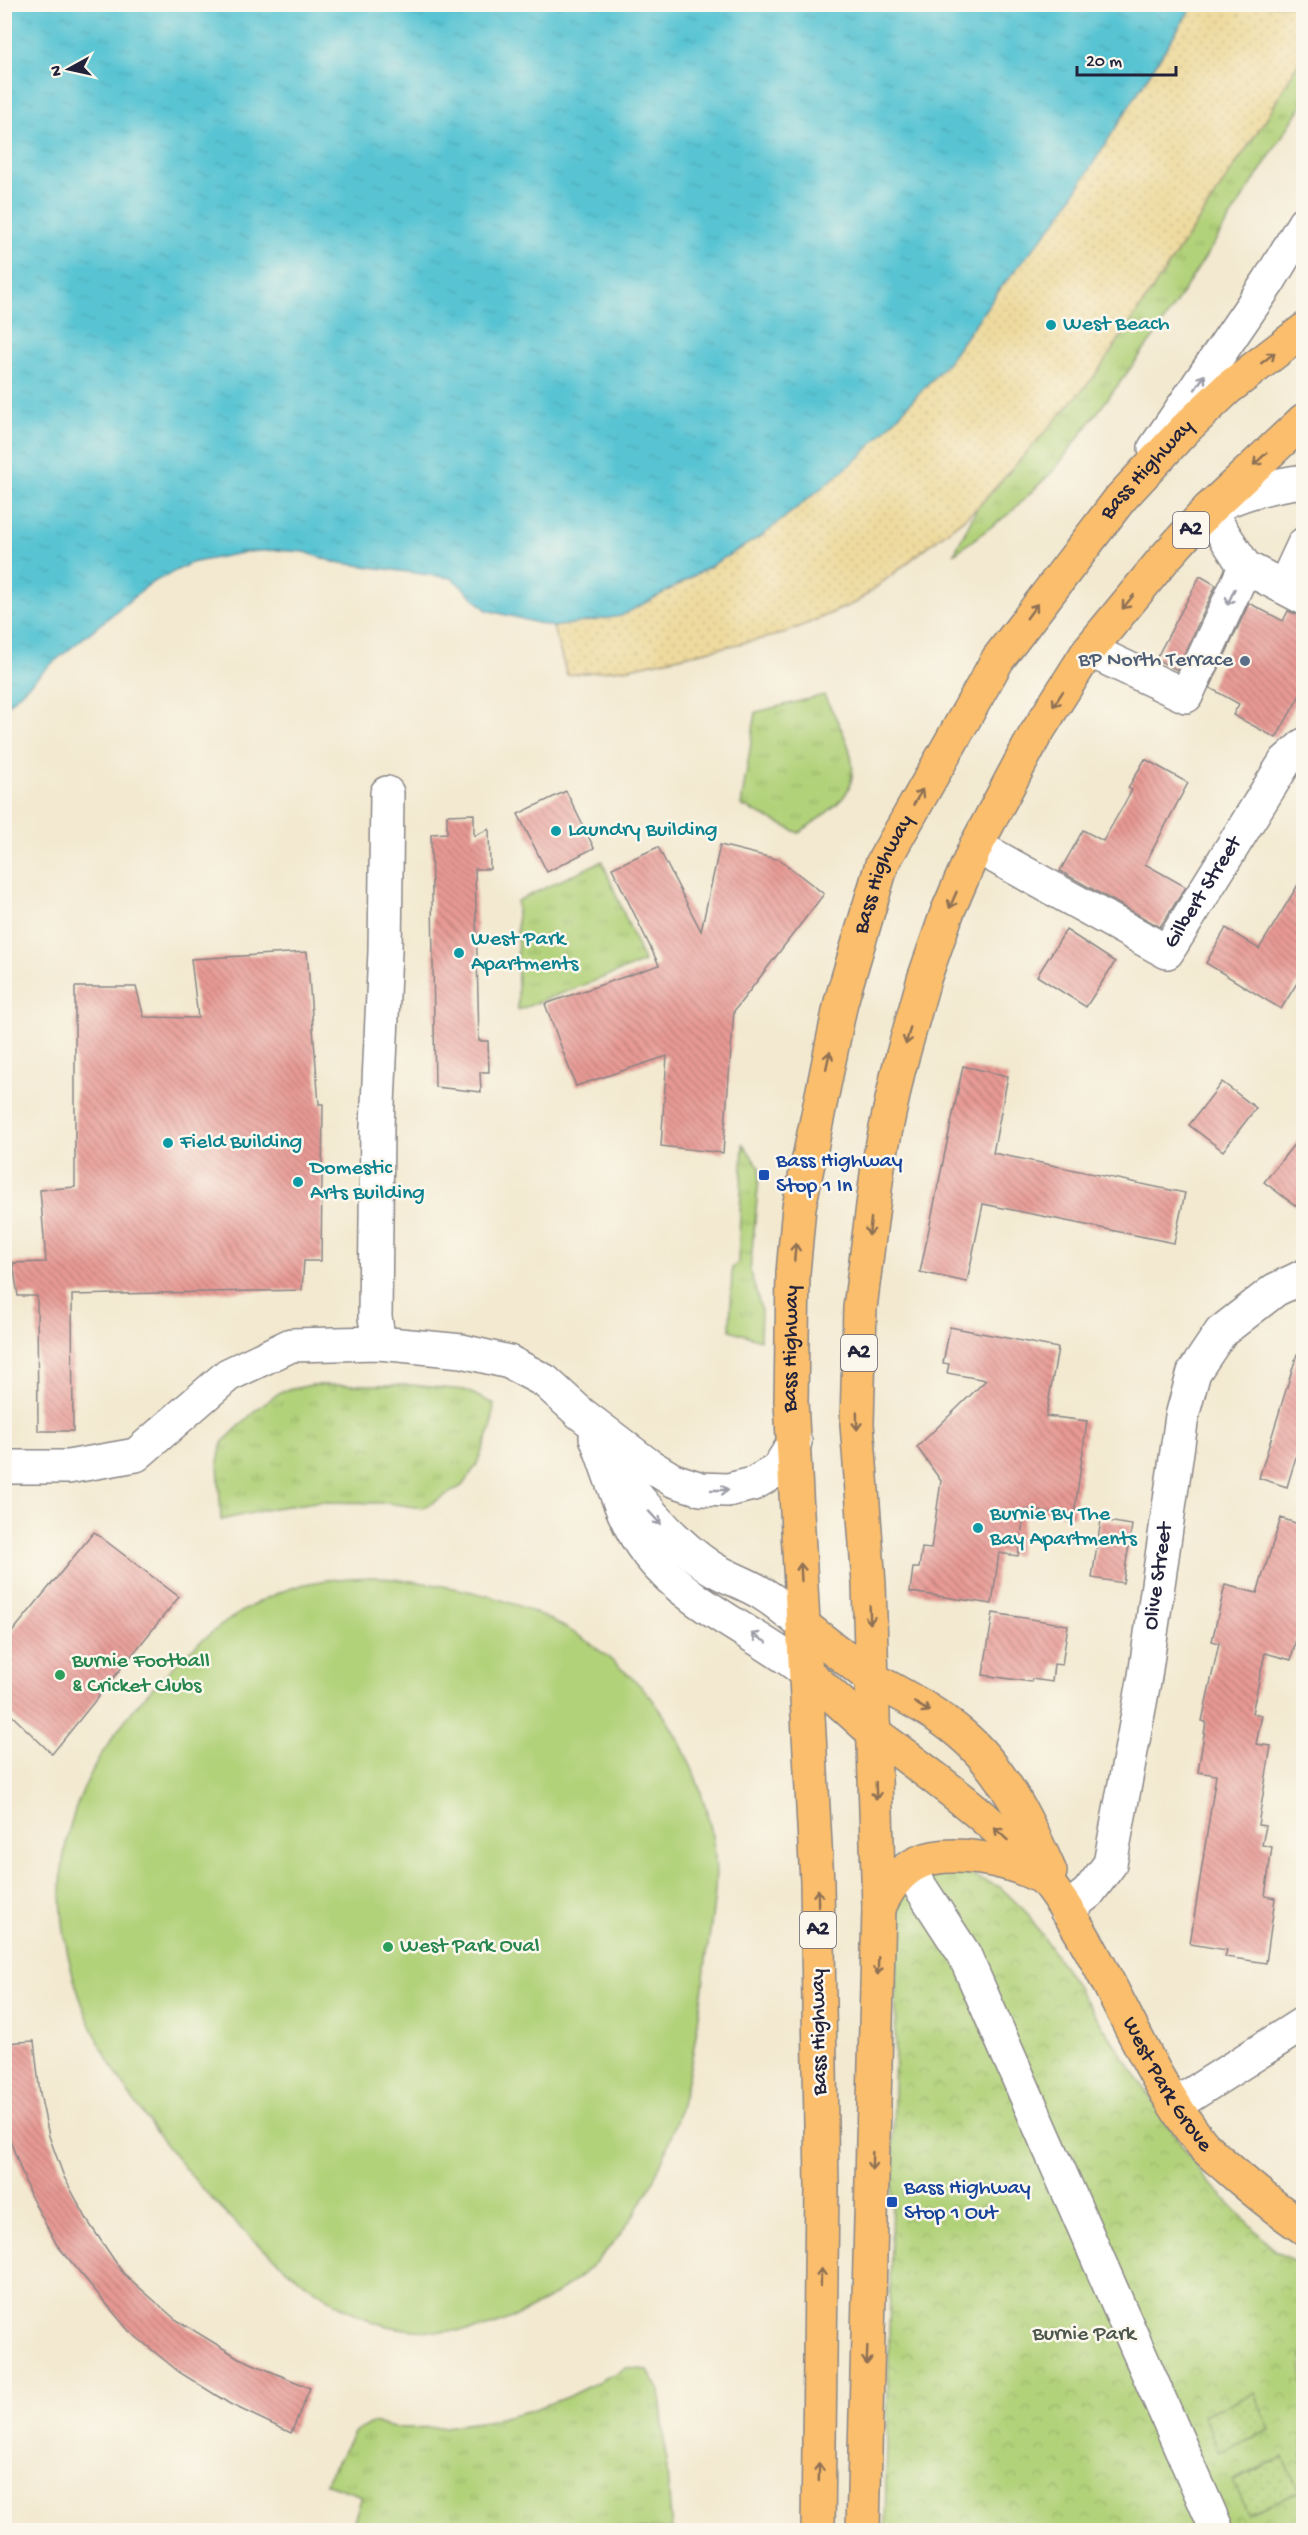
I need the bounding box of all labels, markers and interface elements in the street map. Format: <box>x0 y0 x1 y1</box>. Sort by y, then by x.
north arrow <box>39 39 99 99</box>
scale bar <box>1077 39 1176 77</box>
text: 20 m <box>1086 52 1122 73</box>
text: N <box>47 64 68 77</box>
place label: West Beach <box>1063 312 1170 338</box>
marker: West Beach <box>1044 318 1058 332</box>
one-way arrow <box>1260 351 1276 364</box>
one-way arrow <box>1194 374 1206 390</box>
street label: Bass Highway <box>1095 414 1200 526</box>
one-way arrow <box>1253 452 1268 466</box>
road number: A2 <box>1173 512 1209 548</box>
one-way arrow <box>1225 587 1236 606</box>
one-way arrow <box>1121 594 1134 610</box>
one-way arrow <box>1026 604 1038 620</box>
place label: BP North Terrace <box>1077 648 1234 674</box>
marker: BP North Terrace <box>1238 654 1252 668</box>
one-way arrow <box>1052 691 1064 707</box>
one-way arrow <box>912 789 924 806</box>
street label: Bass Highway <box>849 810 920 938</box>
place label: Laundry Building <box>568 818 718 844</box>
marker: Laundry Building <box>549 824 563 838</box>
street label: Gilbert Street <box>1159 830 1249 954</box>
one-way arrow <box>947 891 958 909</box>
place label: West Park Apartments <box>471 927 579 978</box>
marker: West Park Apartments <box>452 946 466 960</box>
one-way arrow <box>902 1026 914 1045</box>
one-way arrow <box>823 1050 834 1070</box>
place label: Field Building <box>179 1130 302 1156</box>
marker: Field Building <box>161 1136 175 1150</box>
place label: Bass Highway Stop 1 In <box>775 1149 903 1200</box>
place label: Domestic Arts Building <box>308 1156 425 1207</box>
marker: Bass Highway Stop 1 In <box>757 1168 771 1182</box>
marker: Domestic Arts Building <box>291 1175 305 1189</box>
one-way arrow <box>864 1216 875 1236</box>
one-way arrow <box>790 1242 801 1262</box>
street label: Bass Highway <box>778 1285 806 1414</box>
road number: A2 <box>841 1335 877 1371</box>
one-way arrow <box>851 1410 863 1430</box>
one-way arrow <box>709 1484 729 1496</box>
place label: Burnie By The Bay Apartments <box>989 1502 1138 1553</box>
one-way arrow <box>647 1510 661 1525</box>
street label: Olive Street <box>1139 1519 1180 1632</box>
marker: Burnie By The Bay Apartments <box>971 1521 985 1535</box>
one-way arrow <box>795 1563 806 1583</box>
one-way arrow <box>864 1605 875 1625</box>
one-way arrow <box>751 1632 768 1644</box>
place label: Burnie Football & Cricket Clubs <box>71 1649 210 1700</box>
marker: Burnie Football & Cricket Clubs <box>53 1668 67 1682</box>
one-way arrow <box>913 1701 930 1713</box>
one-way arrow <box>871 1780 882 1800</box>
one-way arrow <box>993 1827 1008 1842</box>
one-way arrow <box>812 1888 824 1908</box>
road number: A2 <box>800 1912 836 1948</box>
place label: West Park Oval <box>400 1934 540 1960</box>
marker: West Park Oval <box>381 1940 395 1954</box>
one-way arrow <box>872 1956 883 1976</box>
street label: Bass Highway <box>806 1968 834 2097</box>
street label: West Park Grove <box>1115 2013 1217 2159</box>
one-way arrow <box>867 2151 878 2171</box>
place label: Bass Highway Stop 1 Out <box>903 2176 1031 2227</box>
marker: Bass Highway Stop 1 Out <box>885 2195 899 2209</box>
one-way arrow <box>815 2268 827 2288</box>
park label: Burnie Park <box>1031 2322 1138 2348</box>
one-way arrow <box>862 2346 873 2366</box>
one-way arrow <box>813 2463 824 2483</box>

